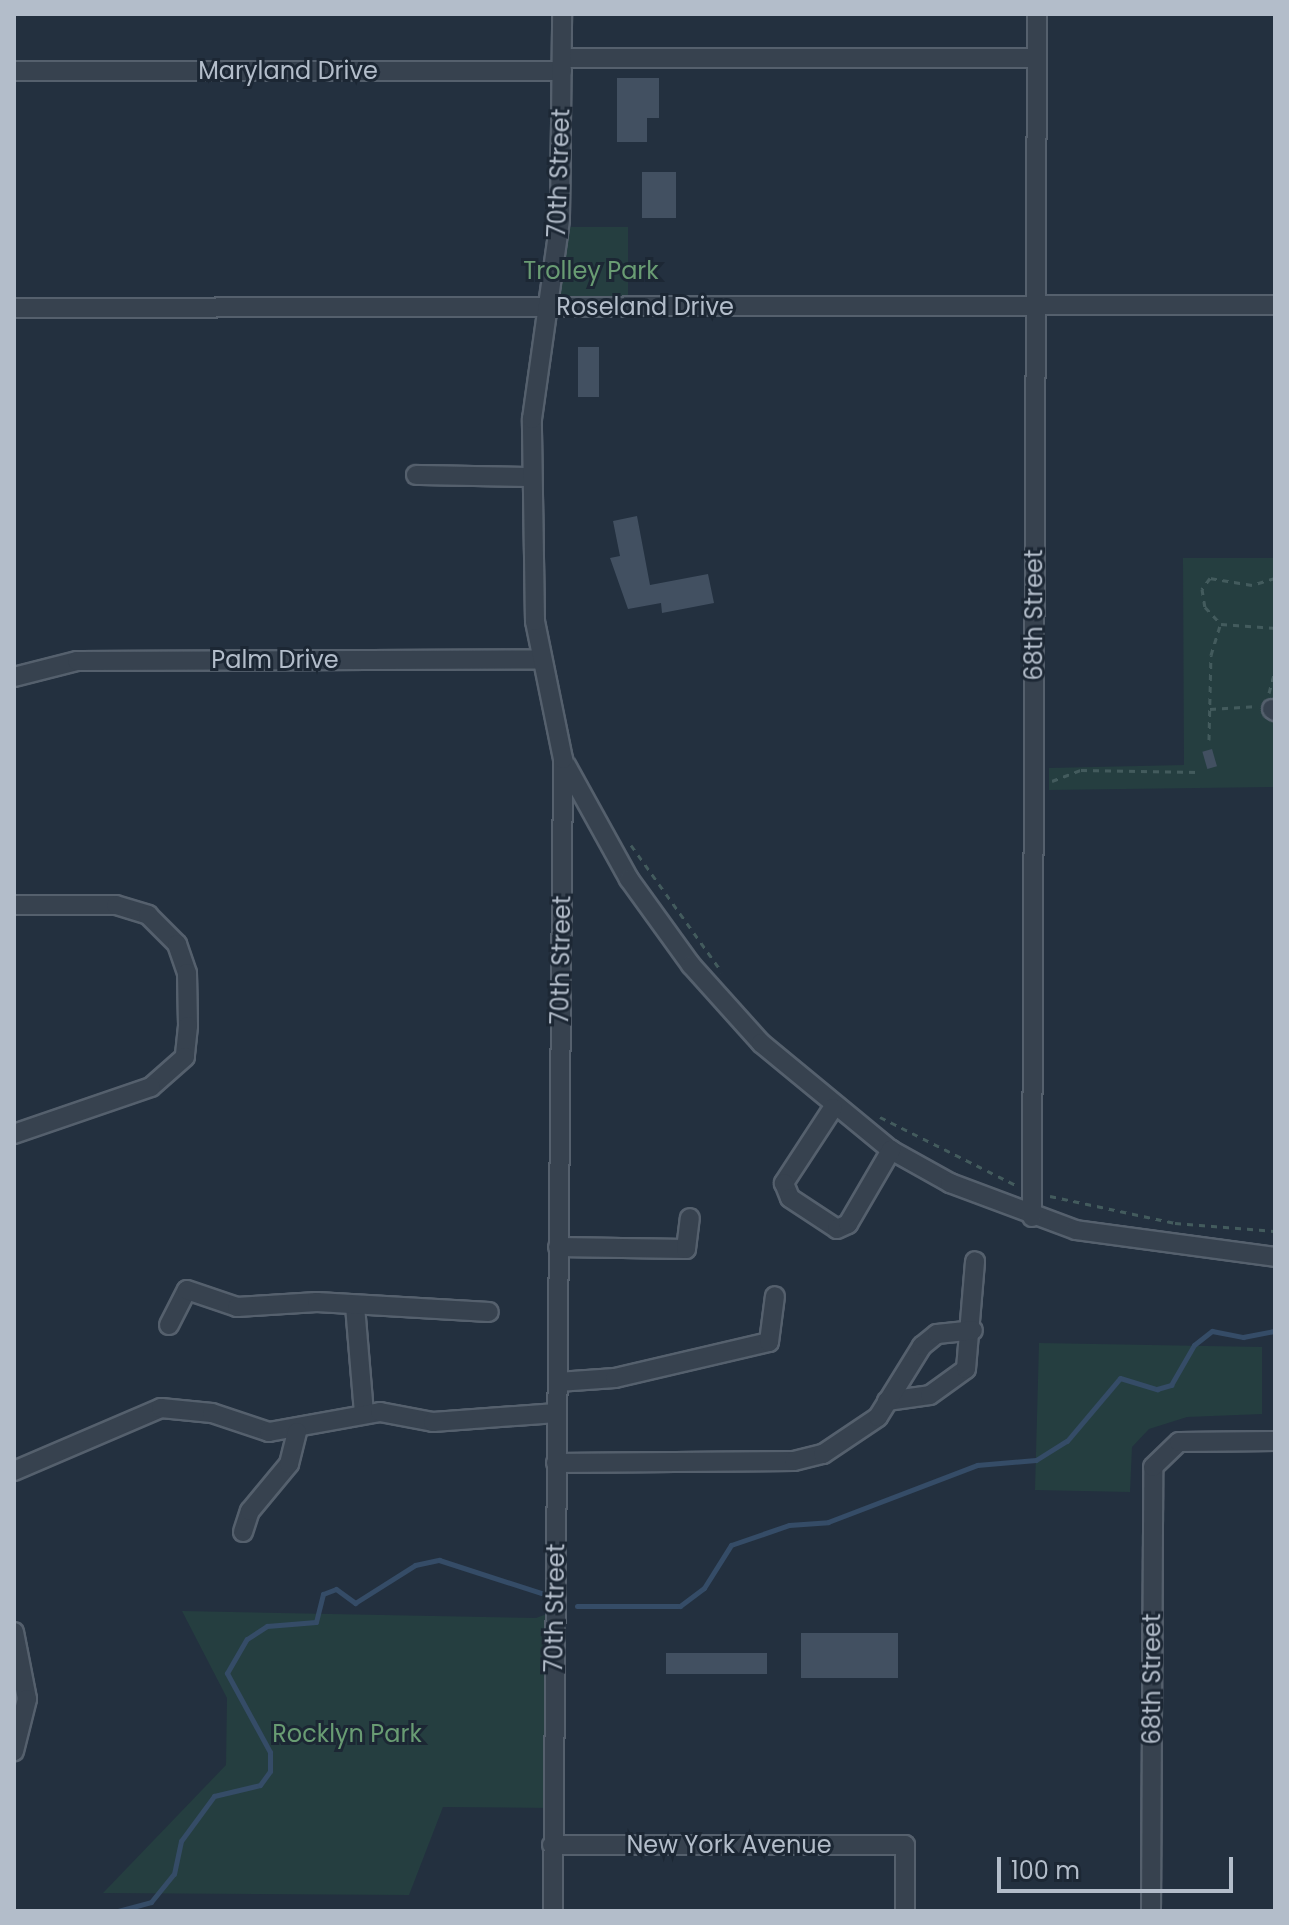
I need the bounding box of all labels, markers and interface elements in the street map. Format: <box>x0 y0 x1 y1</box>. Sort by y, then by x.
street label: Maryland Drive <box>198 57 378 85</box>
street label: 70th Street <box>542 108 576 238</box>
park label: Trolley Park <box>523 257 659 285</box>
street label: Roseland Drive <box>556 293 734 321</box>
street label: 68th Street <box>1020 549 1048 681</box>
street label: Palm Drive <box>211 646 339 674</box>
street label: 70th Street <box>545 895 577 1025</box>
street label: 70th Street <box>539 1543 571 1673</box>
street label: 68th Street <box>1138 1613 1166 1745</box>
park label: Rocklyn Park <box>272 1720 422 1748</box>
street label: New York Avenue <box>626 1831 832 1859</box>
scale bar <box>1001 1841 1237 1891</box>
text: 100 m <box>1011 1854 1080 1887</box>

